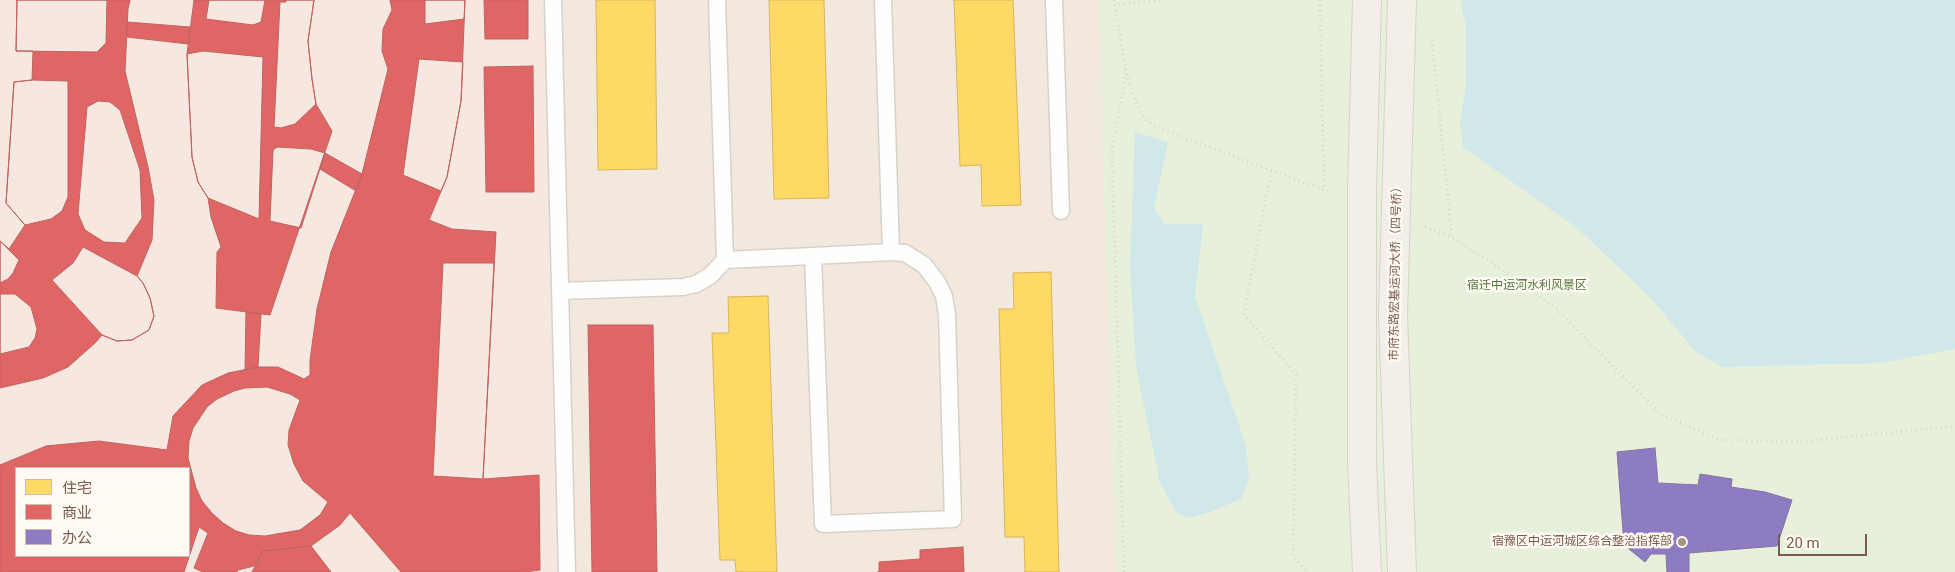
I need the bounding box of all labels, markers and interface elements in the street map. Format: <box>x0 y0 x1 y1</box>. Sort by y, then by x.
street label: 市府东路宏基运河大桥（四号桥） <box>1387 181 1405 361</box>
park label: 宿迁中运河水利风景区 <box>1467 279 1587 293</box>
legend <box>15 467 190 557</box>
text: 住宅 <box>62 479 92 497</box>
text: 商业 <box>62 504 92 522</box>
scale bar <box>1780 524 1869 556</box>
text: 办公 <box>62 529 92 547</box>
text: 20 m <box>1786 534 1820 552</box>
place label: 宿豫区中运河城区综合整治指挥部 <box>1492 535 1672 549</box>
marker: 宿豫区中运河城区综合整治指挥部 <box>1676 536 1688 548</box>

